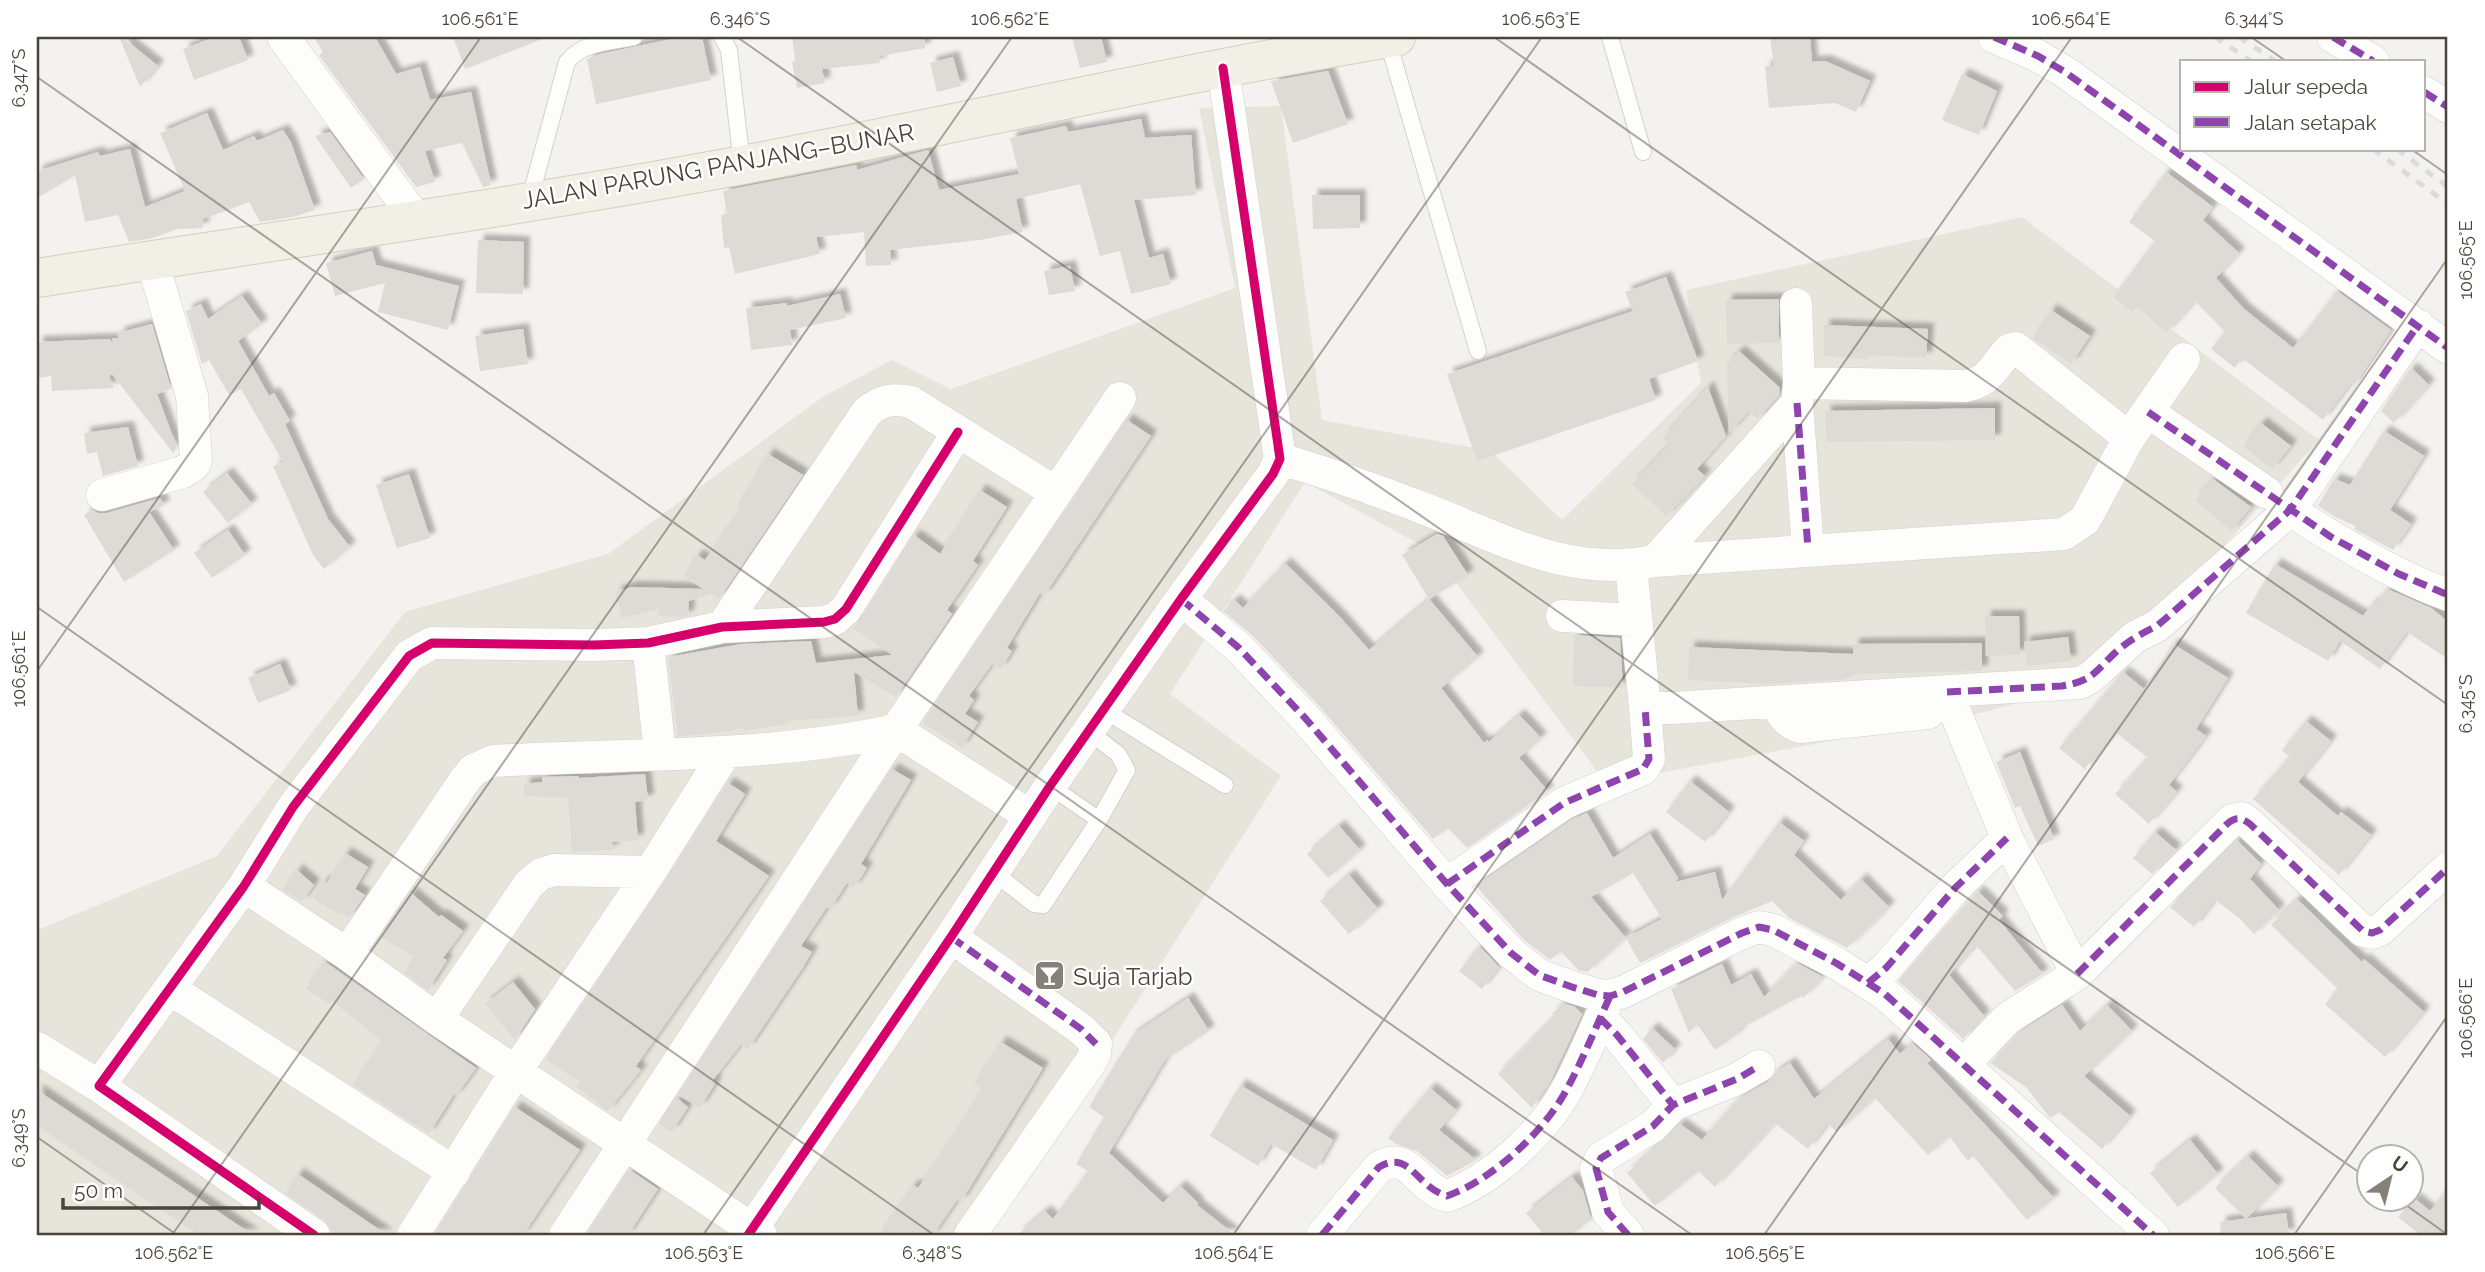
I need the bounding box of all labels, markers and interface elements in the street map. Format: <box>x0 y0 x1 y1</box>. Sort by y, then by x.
text: 106.561°E <box>442 8 518 29</box>
text: 6.346°S <box>710 8 770 29</box>
text: 106.562°E <box>971 8 1049 29</box>
text: 106.563°E <box>1502 8 1580 29</box>
text: 106.564°E <box>2031 8 2111 29</box>
text: 6.344°S <box>2224 8 2284 29</box>
text: 6.347°S <box>8 48 29 107</box>
legend <box>2180 60 2426 150</box>
text: Jalur sepeda <box>2244 74 2368 99</box>
text: Jalan setapak <box>2244 110 2377 135</box>
street label: JALAN PARUNG PANJANG–BUNAR <box>520 117 916 215</box>
text: 106.565°E <box>2455 220 2476 300</box>
text: 106.561°E <box>8 631 29 707</box>
text: 6.345°S <box>2455 674 2476 734</box>
bar icon: Suja Tarjab <box>1033 959 1067 993</box>
place label: Suja Tarjab <box>1073 962 1193 991</box>
text: 106.566°E <box>2455 978 2476 1058</box>
text: 6.349°S <box>8 1108 29 1168</box>
north arrow <box>2356 1142 2426 1212</box>
text: U <box>2388 1151 2412 1177</box>
scale bar <box>63 1167 259 1211</box>
text: 50 m <box>74 1178 123 1203</box>
text: 106.562°E <box>135 1242 213 1263</box>
text: 106.563°E <box>665 1242 743 1263</box>
text: 6.348°S <box>902 1242 962 1263</box>
text: 106.564°E <box>1194 1242 1274 1263</box>
text: 106.565°E <box>1725 1242 1805 1263</box>
text: 106.566°E <box>2255 1242 2335 1263</box>

